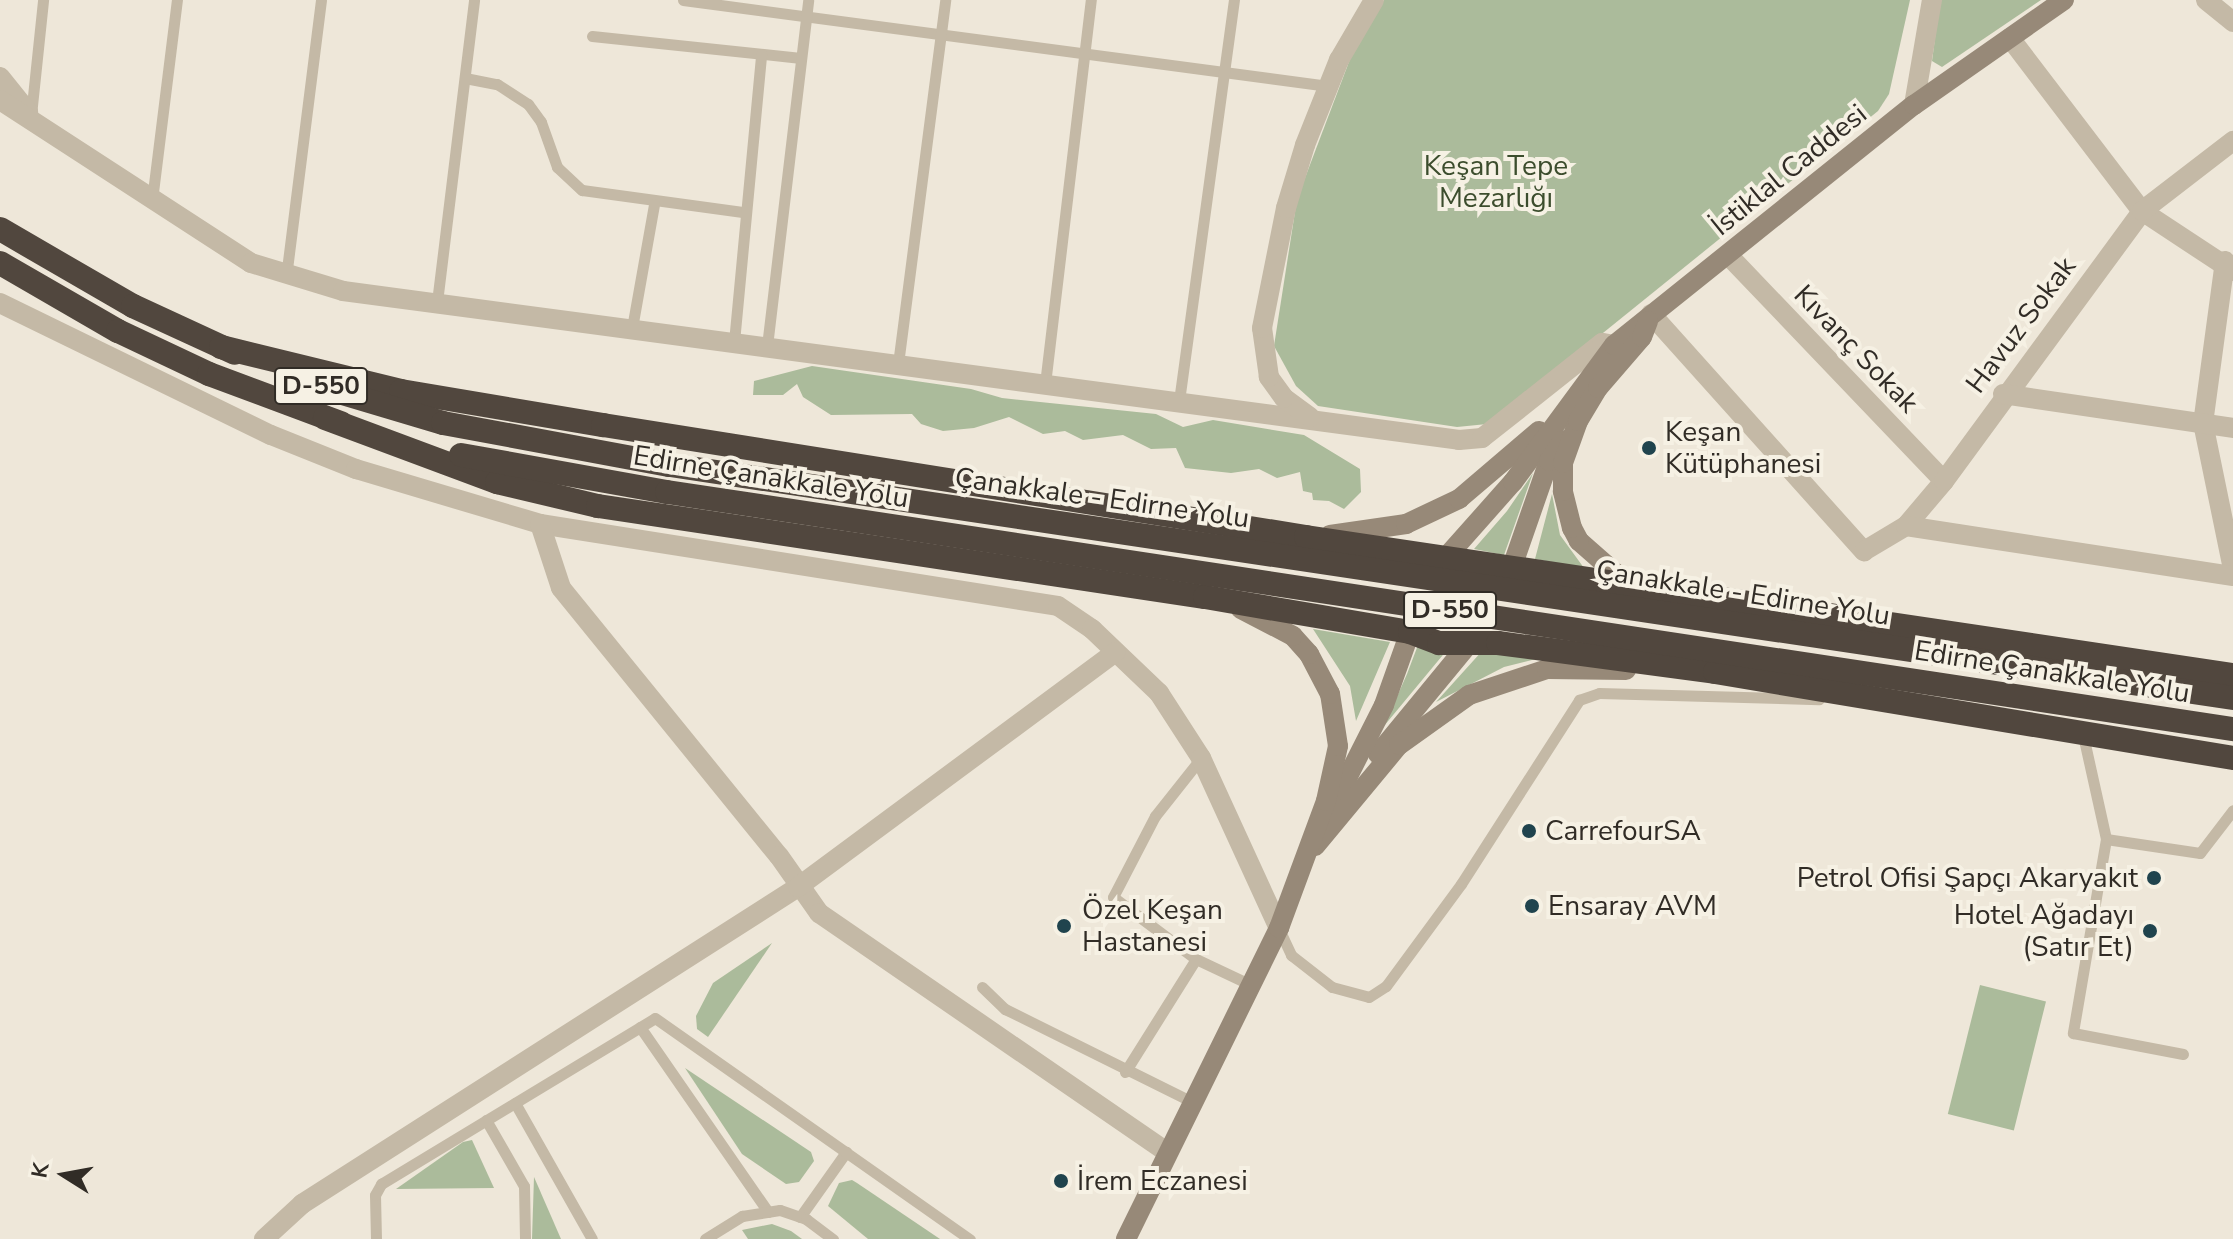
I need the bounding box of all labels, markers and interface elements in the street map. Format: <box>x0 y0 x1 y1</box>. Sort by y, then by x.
street label: İstiklal Caddesi <box>1705 97 1873 243</box>
park label: Keşan Tepe Mezarlığı <box>1424 149 1568 215</box>
street label: Havuz Sokak <box>1959 250 2083 400</box>
street label: Kıvanç Sokak <box>1787 278 1925 420</box>
road number: D-550 <box>273 364 369 408</box>
place label: Keşan Kütüphanesi <box>1665 415 1821 481</box>
street label: Edirne Çanakkale Yolu <box>631 439 911 515</box>
marker: Keşan Kütüphanesi <box>1640 439 1658 457</box>
street label: Çanakkale - Edirne Yolu <box>953 461 1251 535</box>
street label: Çanakkale - Edirne Yolu <box>1594 553 1892 633</box>
road number: D-550 <box>1402 588 1498 632</box>
street label: Edirne Çanakkale Yolu <box>1912 634 2192 710</box>
place label: CarrefourSA <box>1545 814 1701 848</box>
marker: CarrefourSA <box>1520 822 1538 840</box>
place label: Petrol Ofisi Şapçı Akaryakıt <box>1797 861 2138 895</box>
marker: Petrol Ofisi Şapçı Akaryakıt <box>2145 869 2163 887</box>
place label: Ensaray AVM <box>1548 889 1717 923</box>
place label: Özel Keşan Hastanesi <box>1082 893 1223 959</box>
marker: Ensaray AVM <box>1523 897 1541 915</box>
place label: Hotel Ağadayı (Satır Et) <box>1954 898 2134 964</box>
marker: Özel Keşan Hastanesi <box>1053 915 1075 937</box>
marker: Hotel Ağadayı (Satır Et) <box>2141 922 2159 940</box>
north arrow <box>24 1135 104 1215</box>
text: K <box>24 1160 57 1180</box>
place label: İrem Eczanesi <box>1077 1164 1248 1198</box>
marker: İrem Eczanesi <box>1052 1172 1070 1190</box>

